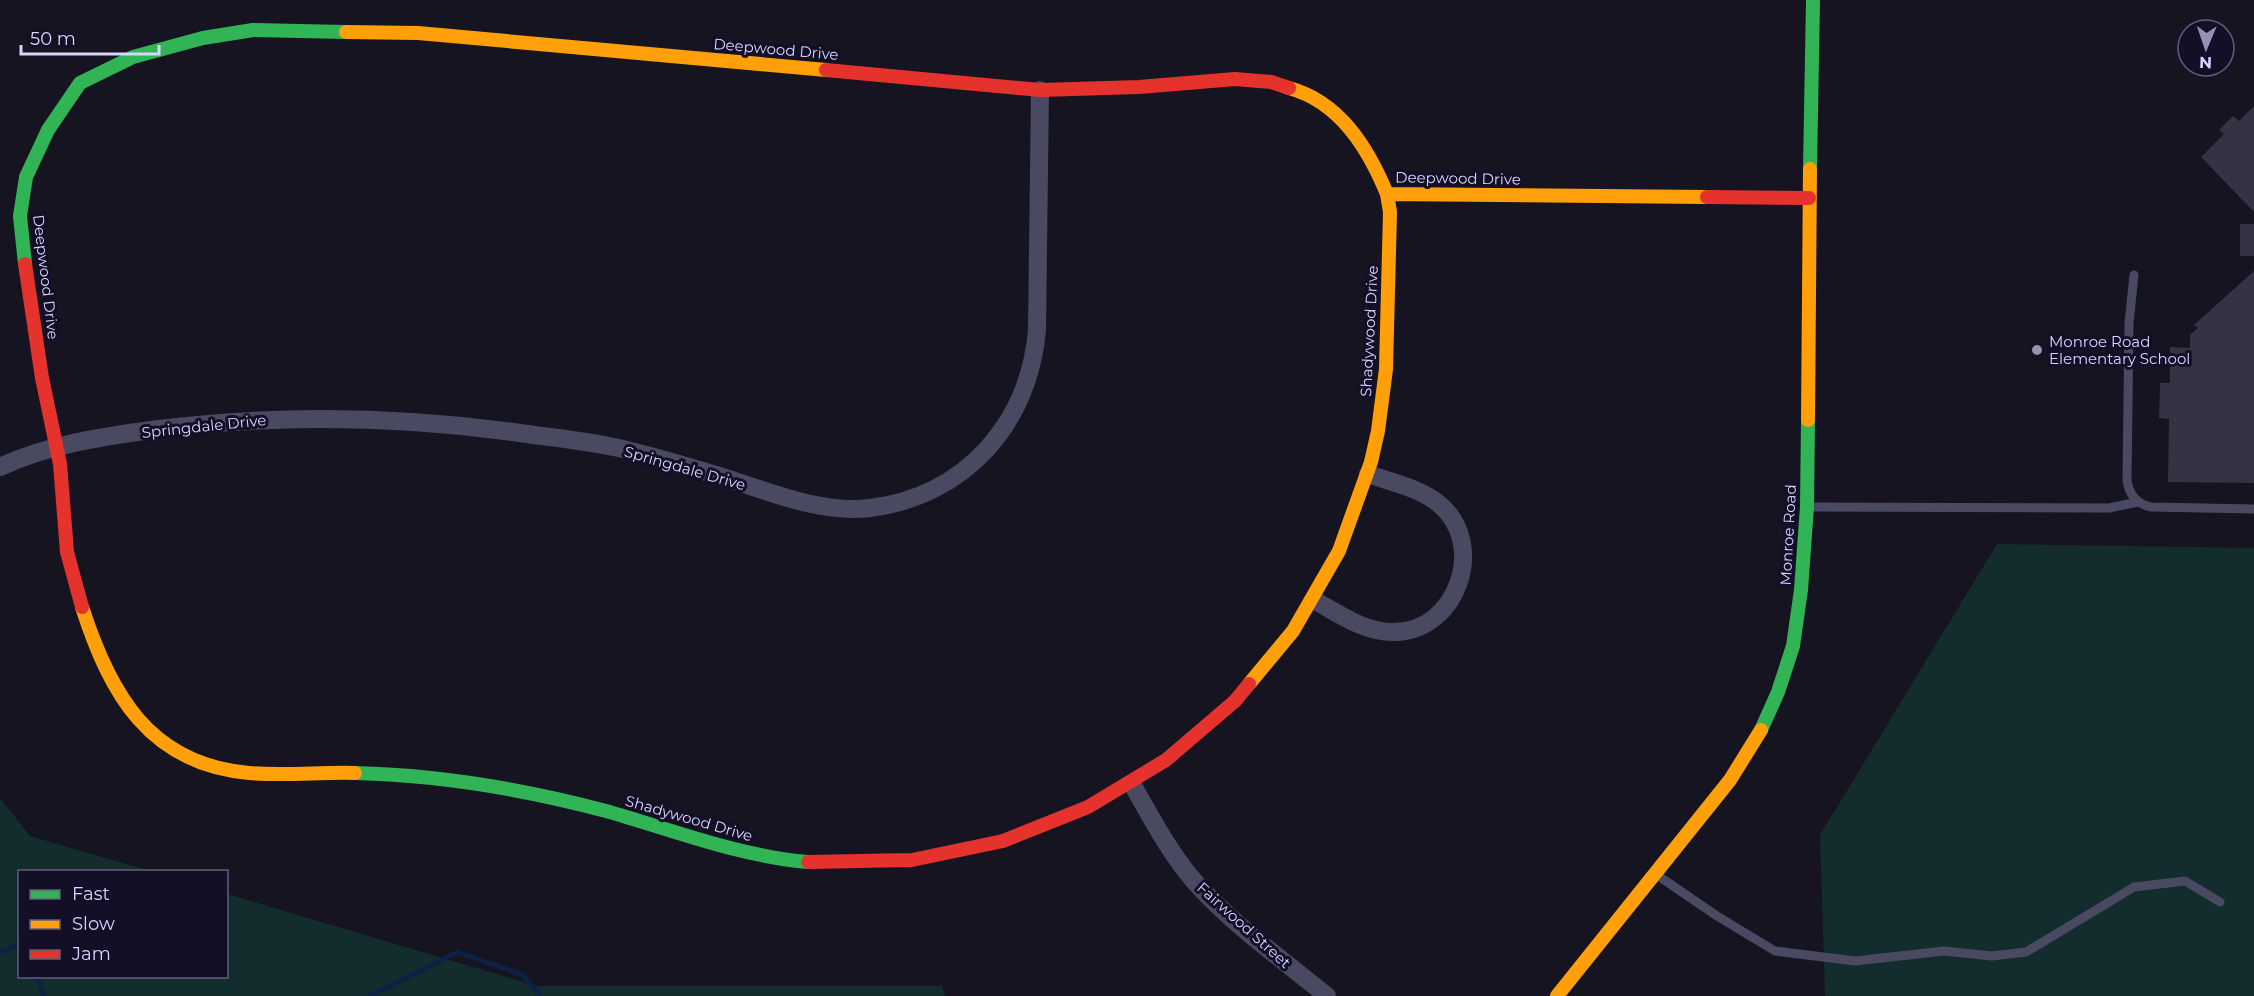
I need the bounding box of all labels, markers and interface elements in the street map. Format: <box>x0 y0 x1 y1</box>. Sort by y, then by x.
scale bar <box>21 18 159 56</box>
north arrow <box>2176 18 2236 78</box>
text: 50 m <box>30 28 76 50</box>
street label: Deepwood Drive <box>713 34 839 64</box>
text: N <box>2199 53 2212 72</box>
street label: Deepwood Drive <box>1395 167 1521 189</box>
street label: Deepwood Drive <box>29 213 63 341</box>
street label: Shadywood Drive <box>1356 265 1382 397</box>
place label: Monroe Road Elementary School <box>2049 332 2190 368</box>
marker: Monroe Road Elementary School <box>2030 343 2044 357</box>
street label: Springdale Drive <box>141 410 267 442</box>
street label: Springdale Drive <box>622 442 748 494</box>
street label: Monroe Road <box>1776 484 1800 586</box>
street label: Shadywood Drive <box>623 791 755 845</box>
legend <box>18 870 228 978</box>
street label: Fairwood Street <box>1193 878 1295 972</box>
text: Fast <box>72 883 110 905</box>
text: Slow <box>72 913 115 935</box>
text: Jam <box>71 943 111 965</box>

